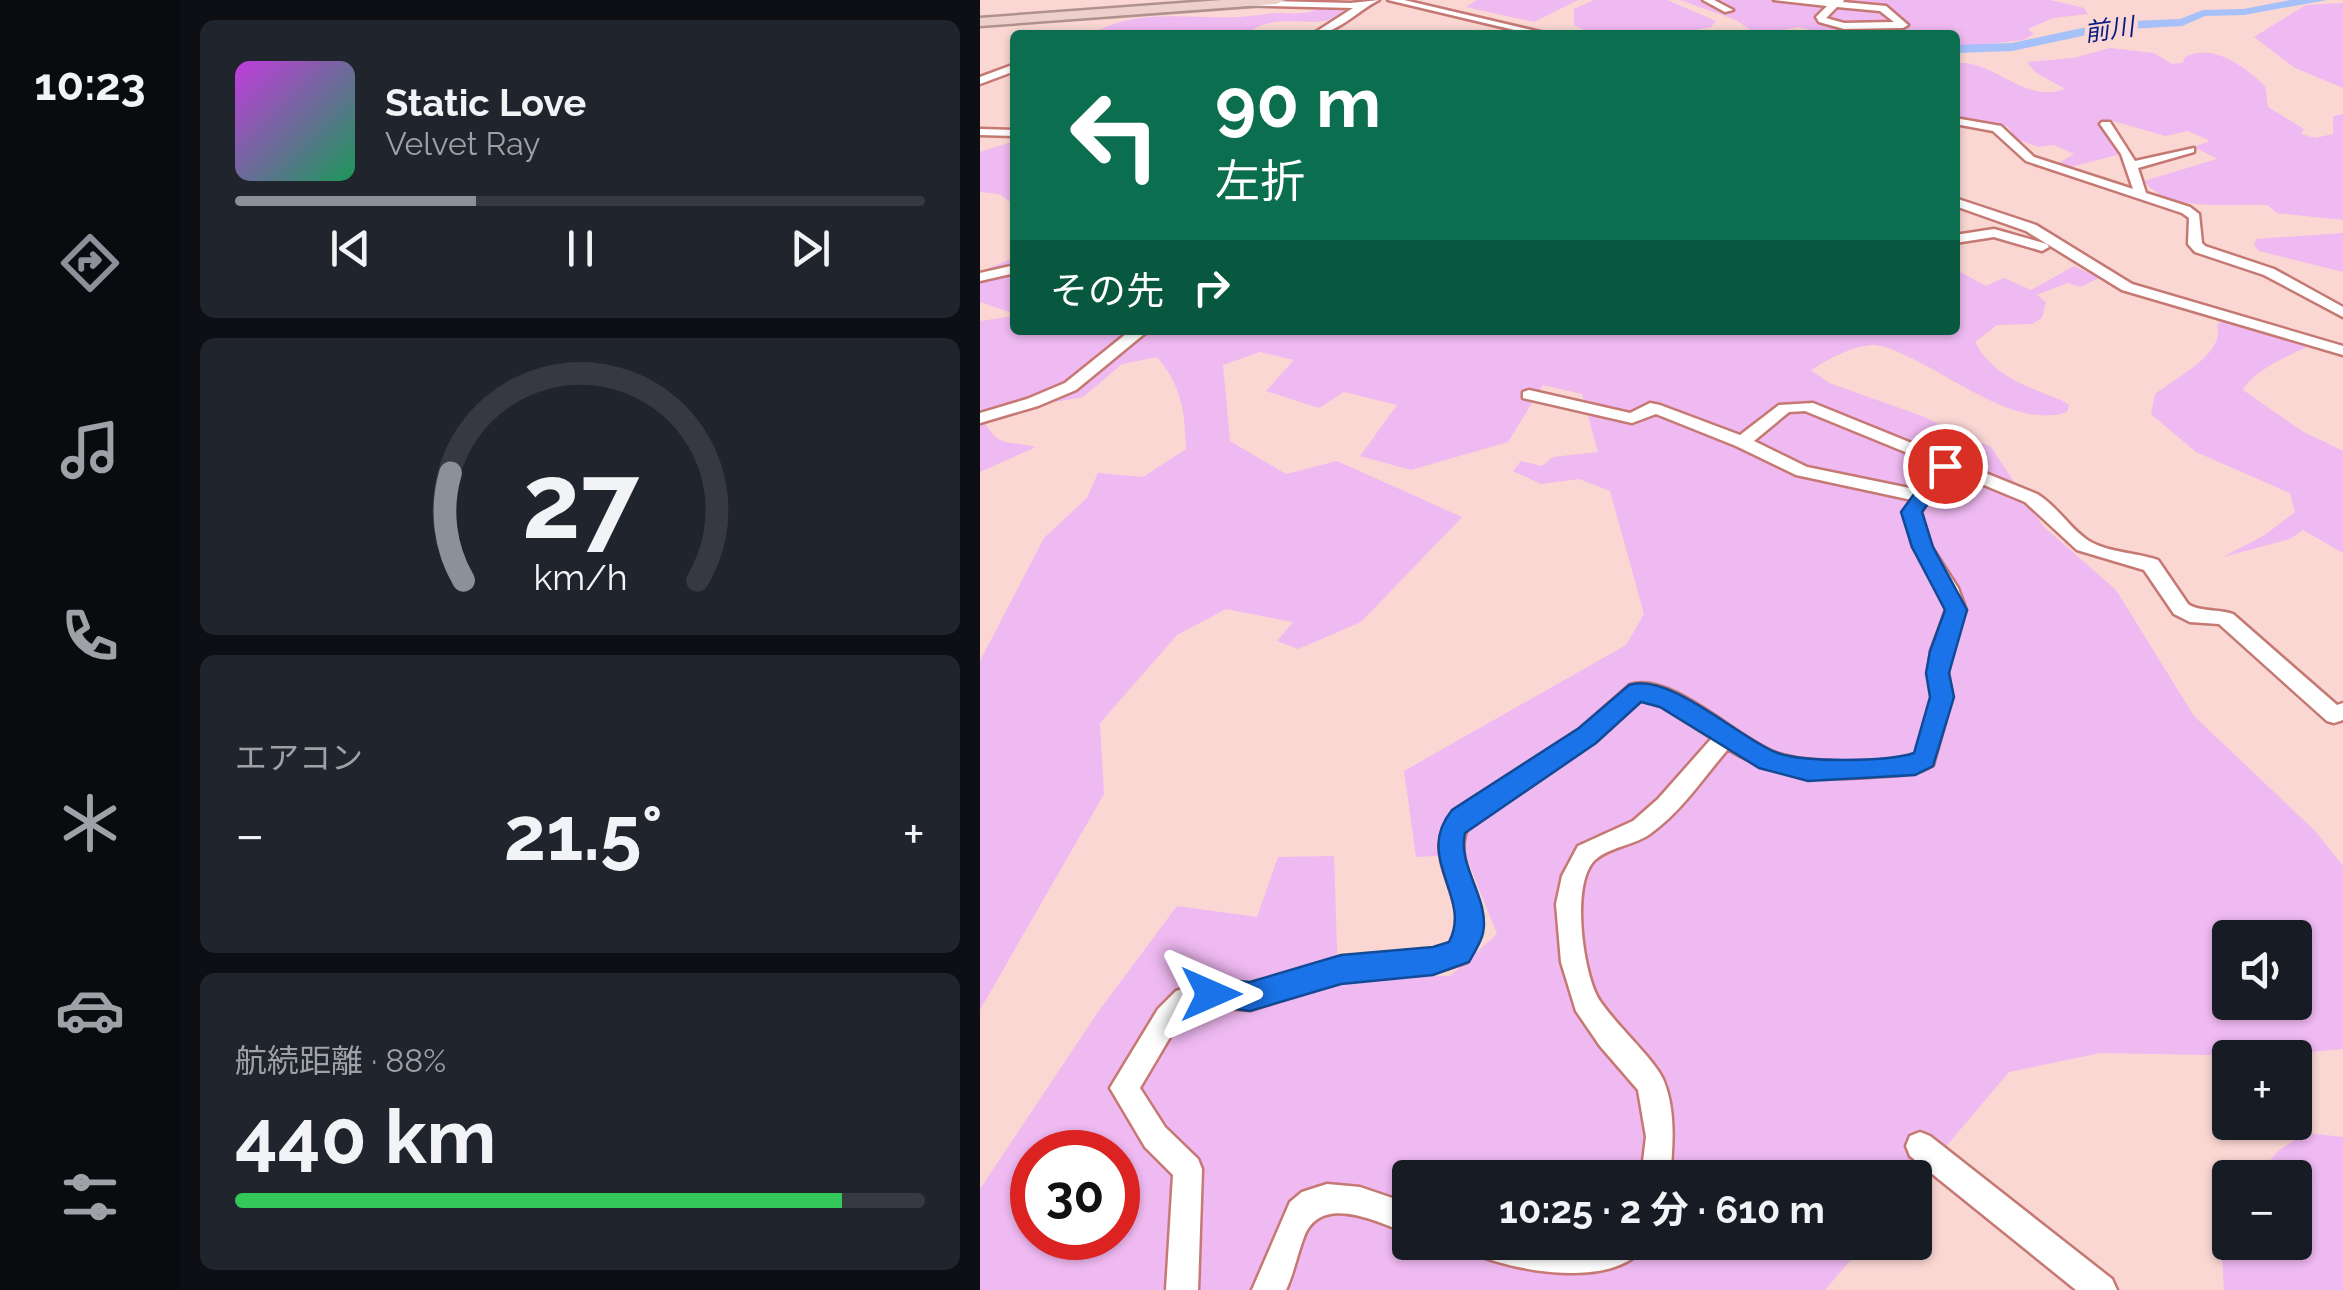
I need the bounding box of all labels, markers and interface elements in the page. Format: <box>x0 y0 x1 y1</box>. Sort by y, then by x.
water label: 前川 <box>2082 10 2139 47</box>
text: 10:23 <box>34 58 146 111</box>
text: 90 m <box>1215 61 1381 143</box>
icon: left <box>1050 70 1180 200</box>
text: Static Love <box>385 80 586 125</box>
text: Velvet Ray <box>385 125 540 162</box>
text: 左折 <box>1215 155 1305 208</box>
icon: previous <box>323 221 378 276</box>
icon: pause <box>553 221 608 276</box>
icon: next <box>783 221 838 276</box>
icon: directions <box>55 228 125 298</box>
icon: right <box>1184 260 1239 315</box>
text: その先 <box>1050 268 1164 313</box>
icon: music <box>55 415 125 485</box>
pin <box>1903 424 1988 509</box>
icon: arrive <box>1918 439 1973 494</box>
text: 27 <box>521 440 639 562</box>
text: km/h <box>533 556 627 598</box>
icon: phone <box>55 601 125 671</box>
text: エアコン <box>235 739 363 776</box>
icon: climate <box>55 788 125 858</box>
text: 21.5° <box>504 789 663 878</box>
text: − <box>235 802 265 867</box>
text: + <box>902 802 925 867</box>
map controls <box>2212 920 2312 1260</box>
button: sound <box>2212 920 2312 1020</box>
position arrow <box>1159 942 1263 1046</box>
icon: car <box>55 975 125 1045</box>
button: + <box>2212 1040 2312 1140</box>
text: 航続距離 · 88% <box>235 1042 446 1079</box>
text: 440 km <box>235 1092 496 1181</box>
speed limit sign: 30 <box>1010 1130 1140 1260</box>
button: − <box>2212 1160 2312 1260</box>
icon: filters <box>55 1162 125 1232</box>
text: 10:25 · 2 分 · 610 m <box>1499 1187 1825 1232</box>

